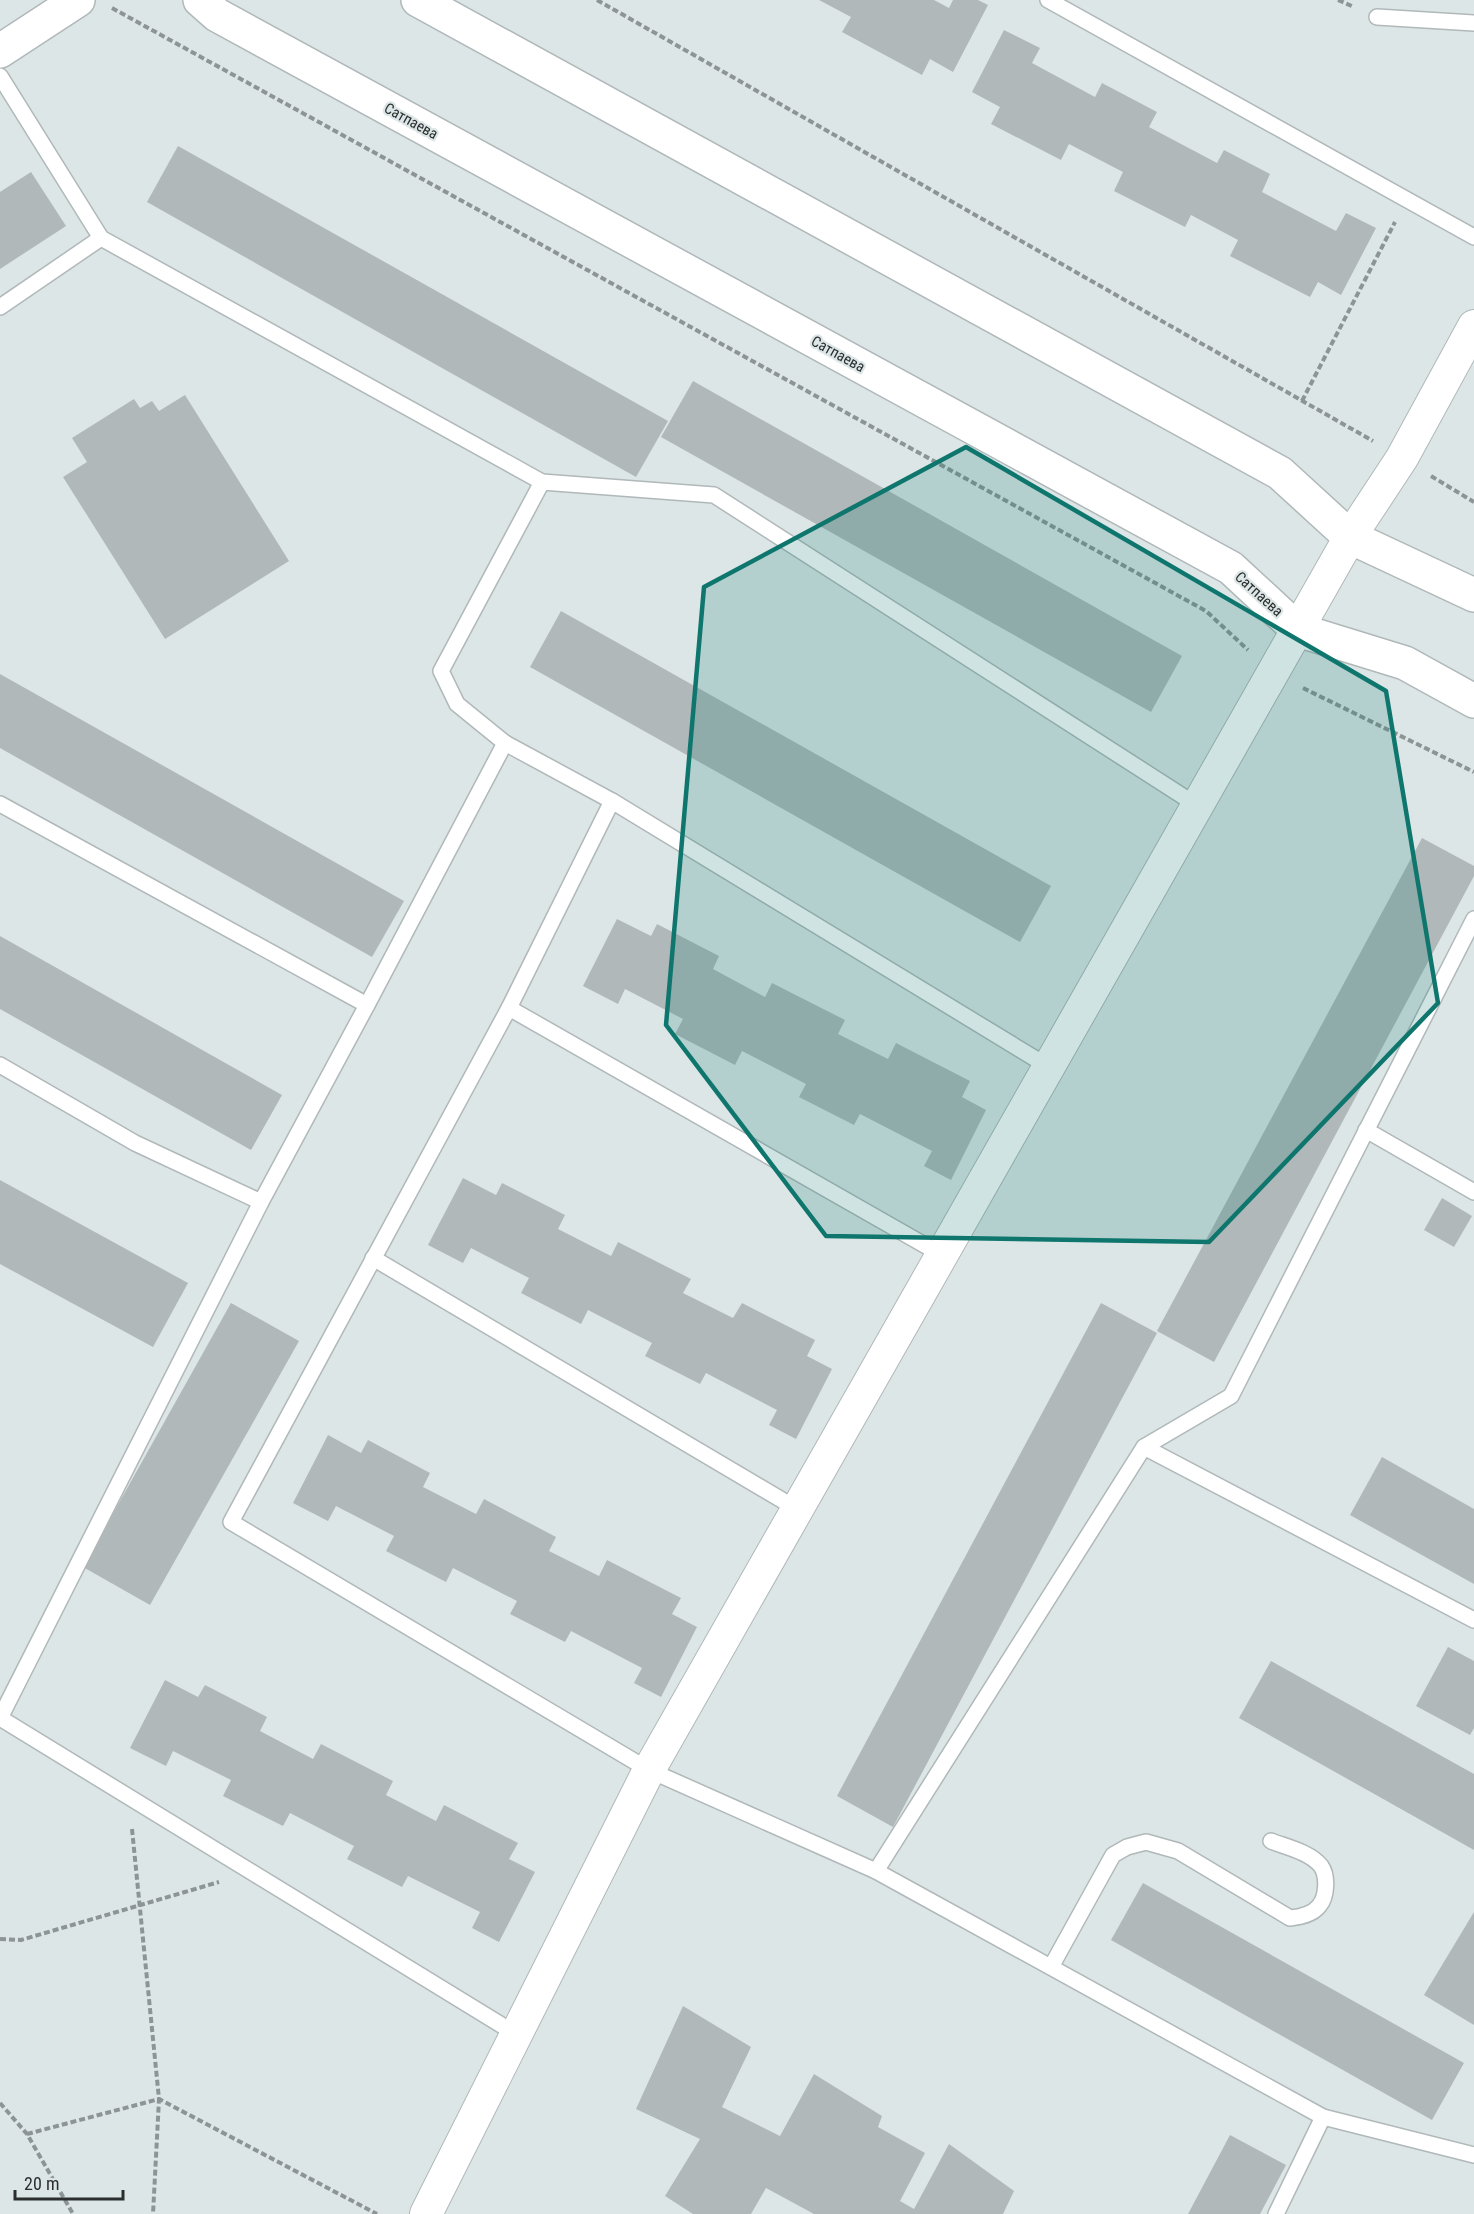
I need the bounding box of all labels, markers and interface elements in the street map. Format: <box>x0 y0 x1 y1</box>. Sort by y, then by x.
street label: Сатпаева <box>381 99 441 143</box>
street label: Сатпаева <box>808 332 868 376</box>
street label: Сатпаева <box>1231 568 1287 620</box>
scale bar <box>15 2163 123 2201</box>
text: 20 m <box>24 2173 59 2194</box>

